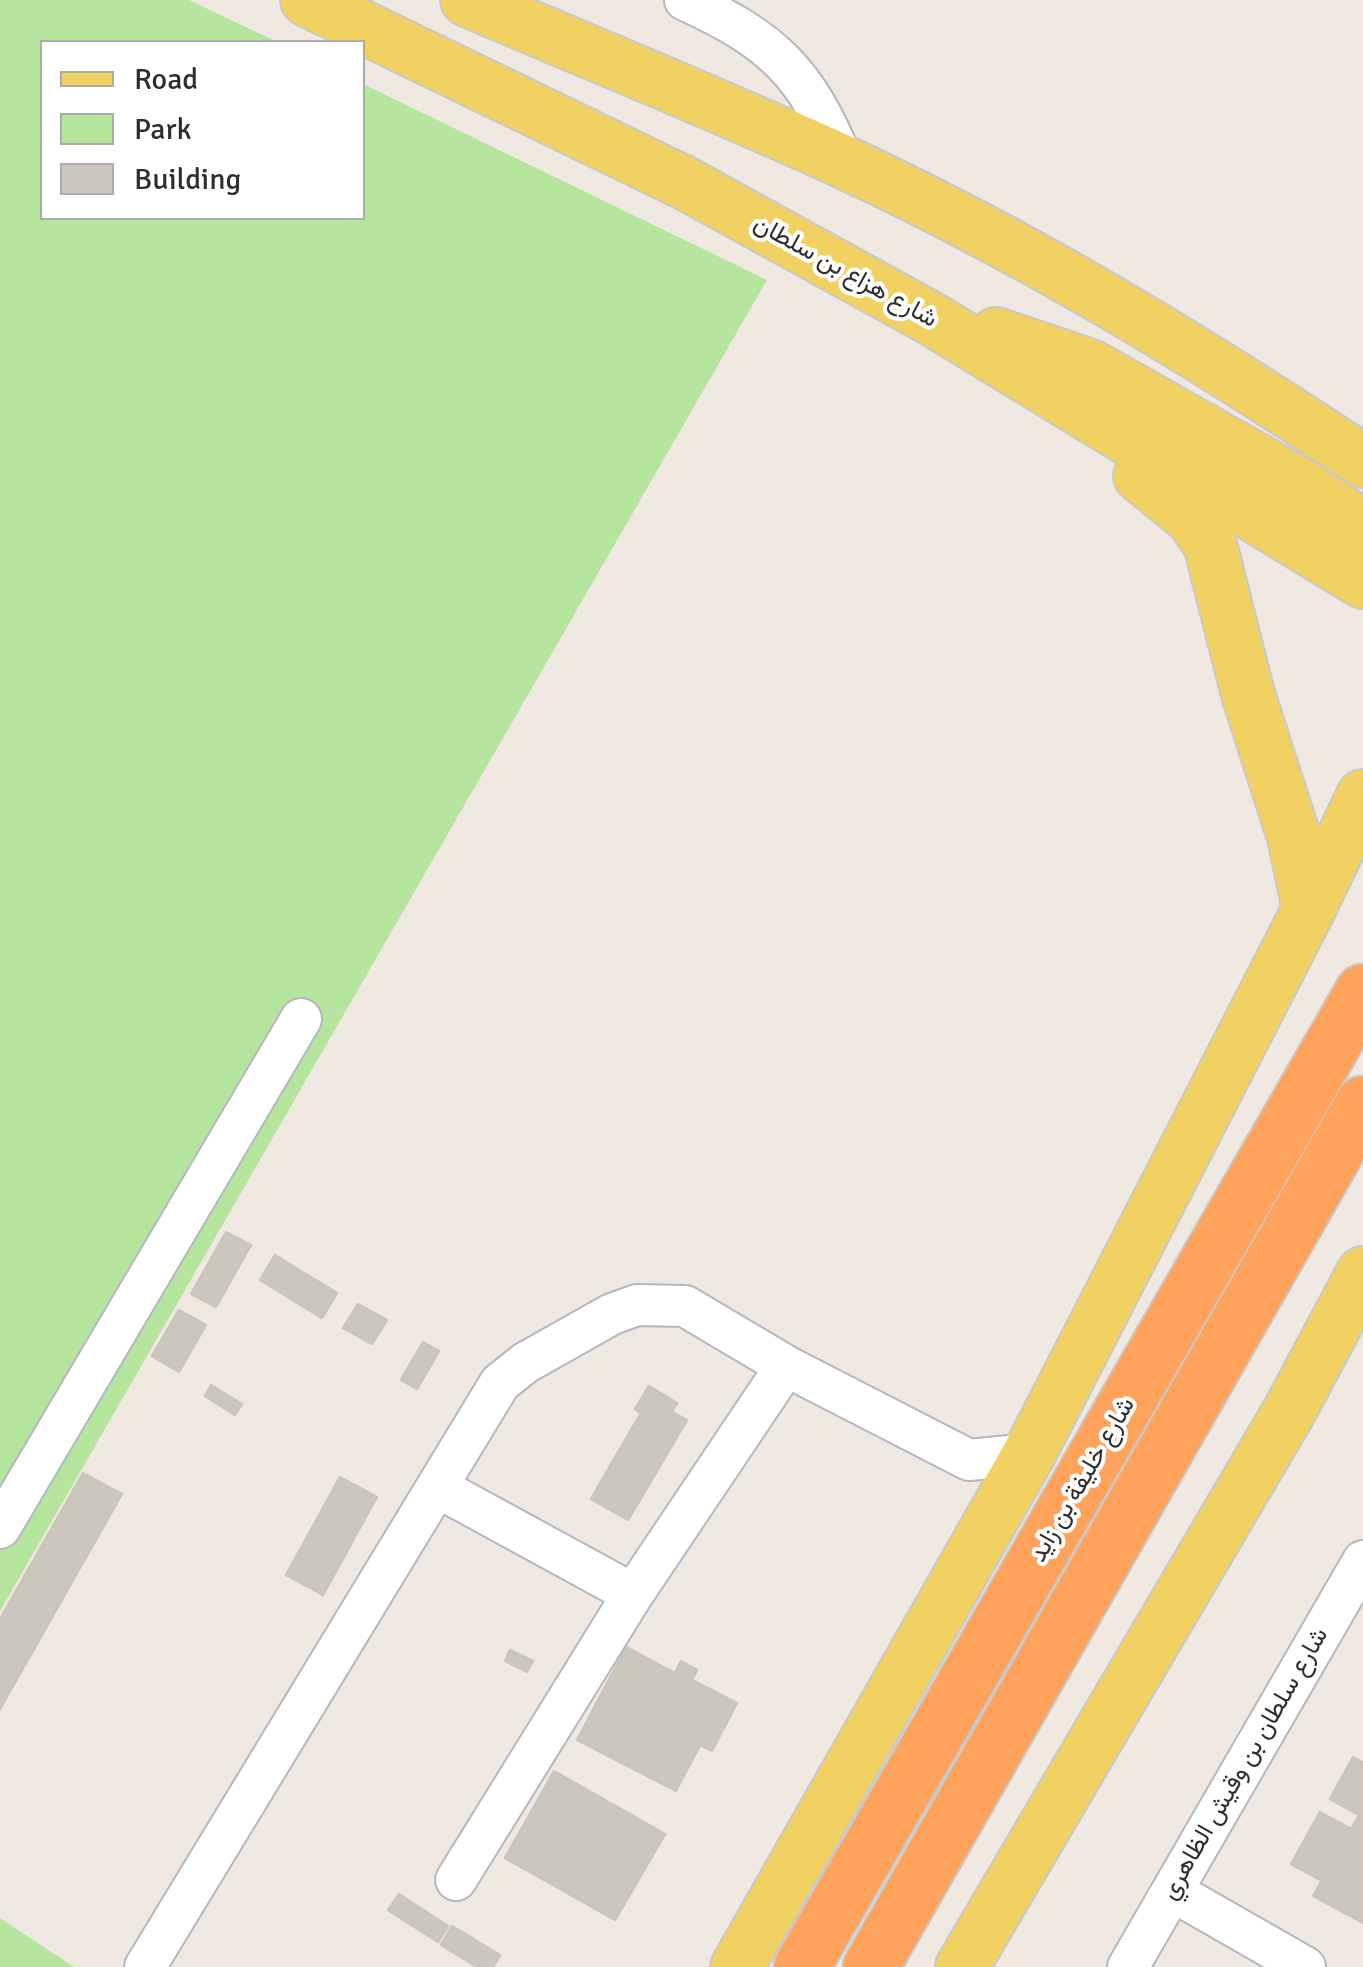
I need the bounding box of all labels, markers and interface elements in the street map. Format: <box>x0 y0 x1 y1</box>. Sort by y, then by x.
legend <box>40 40 365 220</box>
text: Road <box>134 61 198 98</box>
text: Park <box>134 111 192 148</box>
text: Building <box>134 161 241 198</box>
street label: شارع هزاع بن سلطان <box>748 209 942 335</box>
street label: شارع خليفة بن زايد <box>1024 1392 1142 1568</box>
street label: شارع سلطان بن وقيش الظاهري <box>1155 1623 1335 1905</box>

